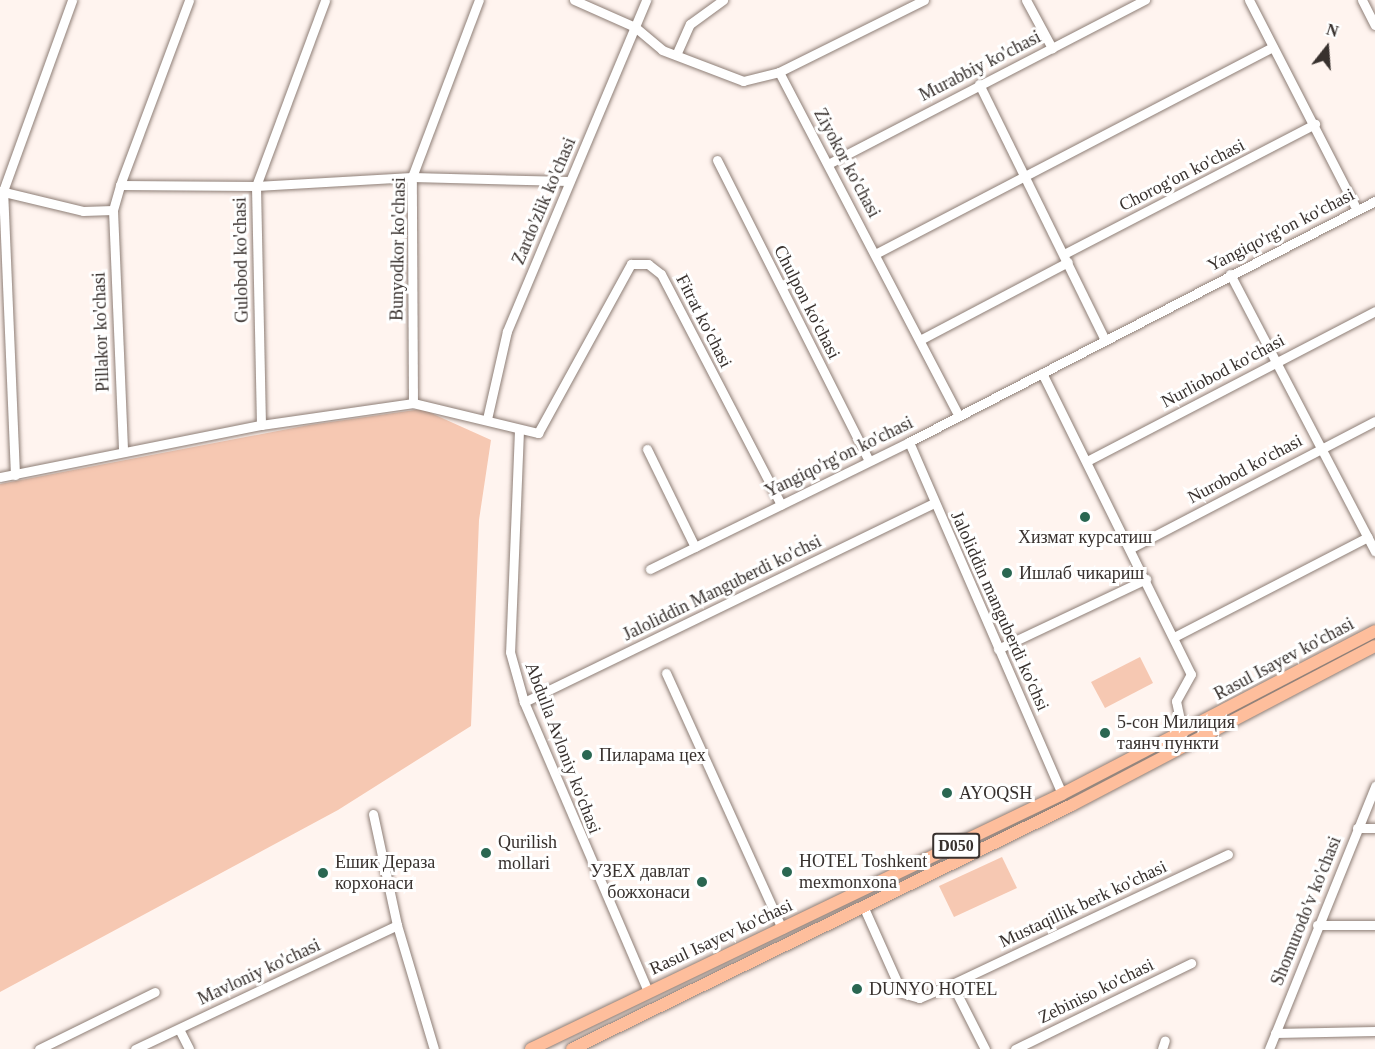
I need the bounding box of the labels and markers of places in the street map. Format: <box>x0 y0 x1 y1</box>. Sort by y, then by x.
marker: Хизмат курсатиш <box>1078 510 1092 524</box>
place label: Хизмат курсатиш <box>1018 526 1152 548</box>
place label: Ишлаб чикариш <box>1019 562 1144 584</box>
marker: Ишлаб чикариш <box>1000 566 1014 580</box>
place label: 5-сон Милиция таянч пункти <box>1117 712 1235 754</box>
marker: 5-сон Милиция таянч пункти <box>1098 726 1112 740</box>
place label: Пиларама цех <box>599 744 706 766</box>
marker: Пиларама цех <box>580 748 594 762</box>
place label: AYOQSH <box>959 782 1032 804</box>
marker: AYOQSH <box>940 786 954 800</box>
place label: Qurilish mollari <box>498 832 557 874</box>
marker: Qurilish mollari <box>479 846 493 860</box>
place label: HOTEL Toshkent mexmonxona <box>799 851 928 894</box>
place label: Ешик Дераза корхонаси <box>335 852 435 894</box>
place label: УЗЕХ давлат божхонаси <box>590 861 690 904</box>
marker: HOTEL Toshkent mexmonxona <box>780 865 794 879</box>
marker: Ешик Дераза корхонаси <box>316 866 330 880</box>
marker: УЗЕХ давлат божхонаси <box>695 875 709 889</box>
place label: DUNYO HOTEL <box>869 978 997 1000</box>
marker: DUNYO HOTEL <box>850 982 864 996</box>

